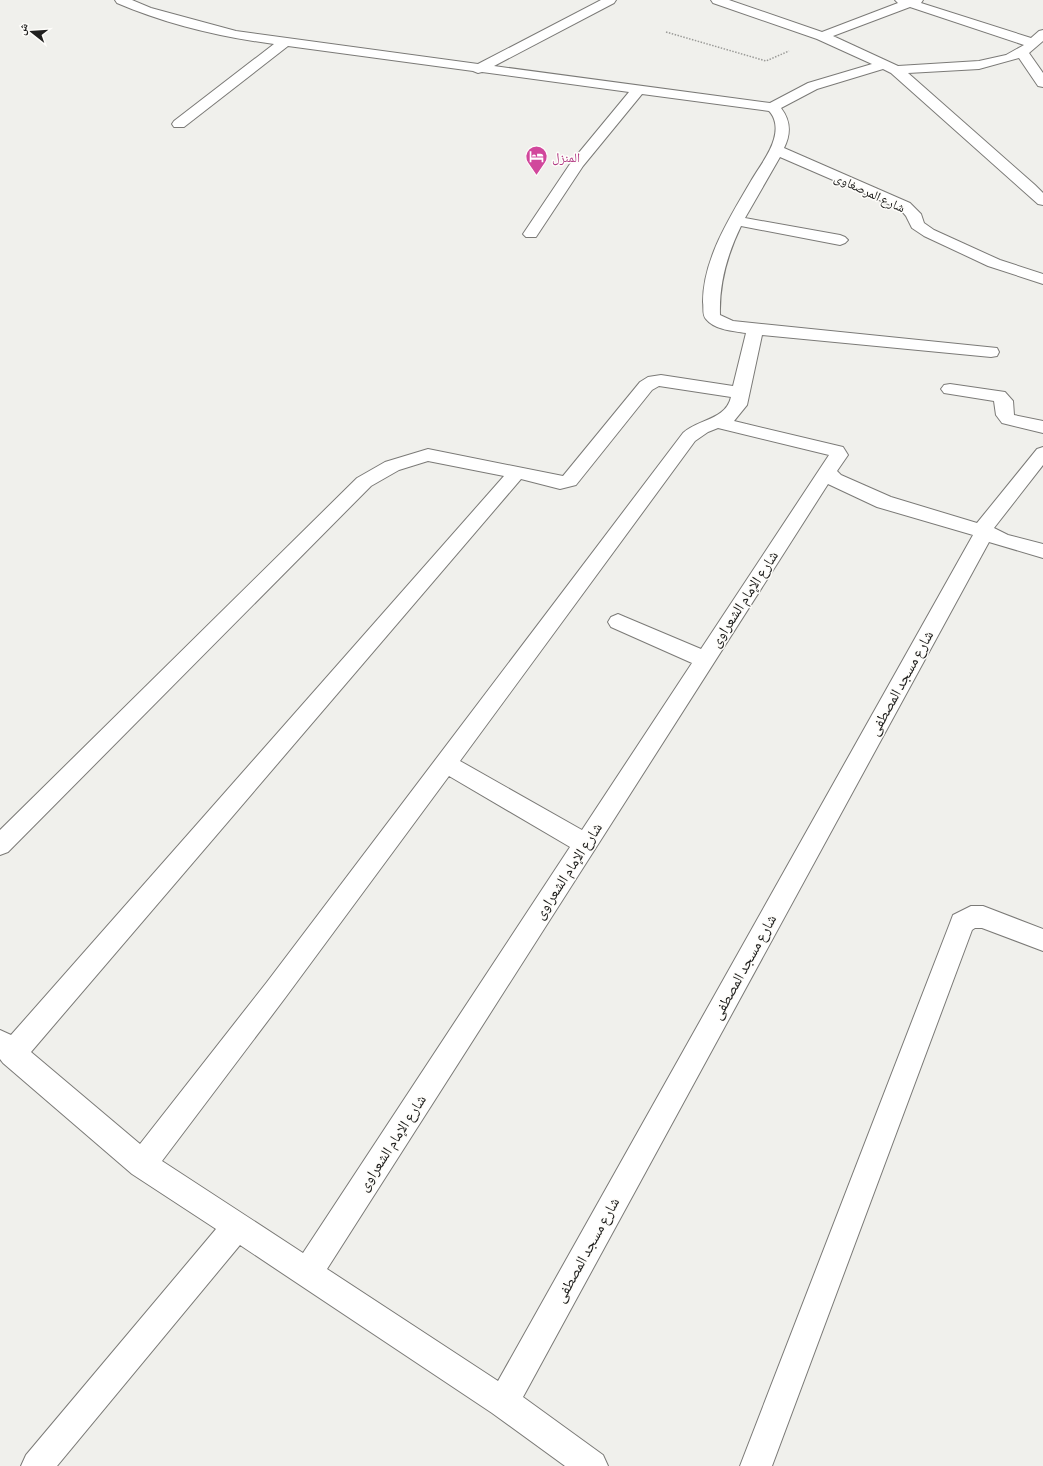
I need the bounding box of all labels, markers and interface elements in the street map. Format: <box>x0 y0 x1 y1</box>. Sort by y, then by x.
north arrow <box>12 12 52 52</box>
text: ش <box>16 22 32 37</box>
hotel icon: المنزل <box>524 144 550 177</box>
place label: المنزل <box>552 152 580 166</box>
street label: شارع المرصغاوى <box>831 171 907 217</box>
street label: شارع الإمام الشعراوى <box>708 548 783 651</box>
street label: شارع مسجد المصطفى <box>866 628 938 739</box>
street label: شارع الإمام الشعراوى <box>532 820 607 923</box>
street label: شارع مسجد المصطفى <box>709 912 781 1023</box>
street label: شارع الإمام الشعراوى <box>356 1092 431 1195</box>
street label: شارع مسجد المصطفى <box>552 1195 624 1306</box>

